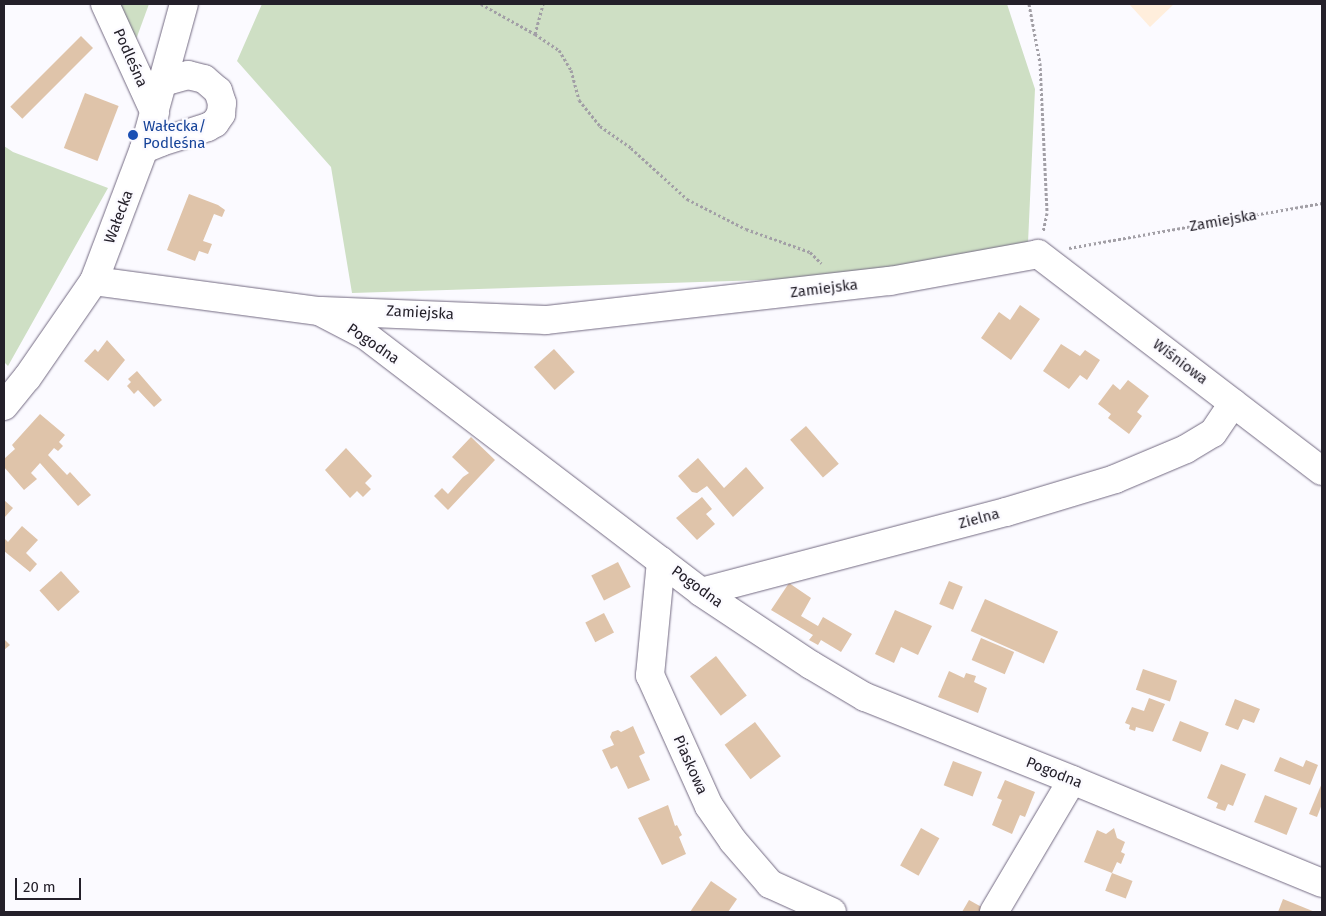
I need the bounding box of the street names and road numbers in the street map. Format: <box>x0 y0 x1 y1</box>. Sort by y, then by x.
street label: Podleśna <box>109 26 151 90</box>
street label: Wałecka <box>101 188 137 246</box>
street label: Zamiejska <box>1188 206 1258 236</box>
street label: Zamiejska <box>789 276 859 302</box>
street label: Zamiejska <box>386 302 454 324</box>
street label: Pogodna <box>343 320 403 368</box>
street label: Wiśniowa <box>1149 336 1211 388</box>
street label: Zielna <box>957 505 1001 533</box>
street label: Pogodna <box>668 562 726 612</box>
street label: Piaskowa <box>669 733 711 797</box>
street label: Pogodna <box>1023 754 1085 792</box>

